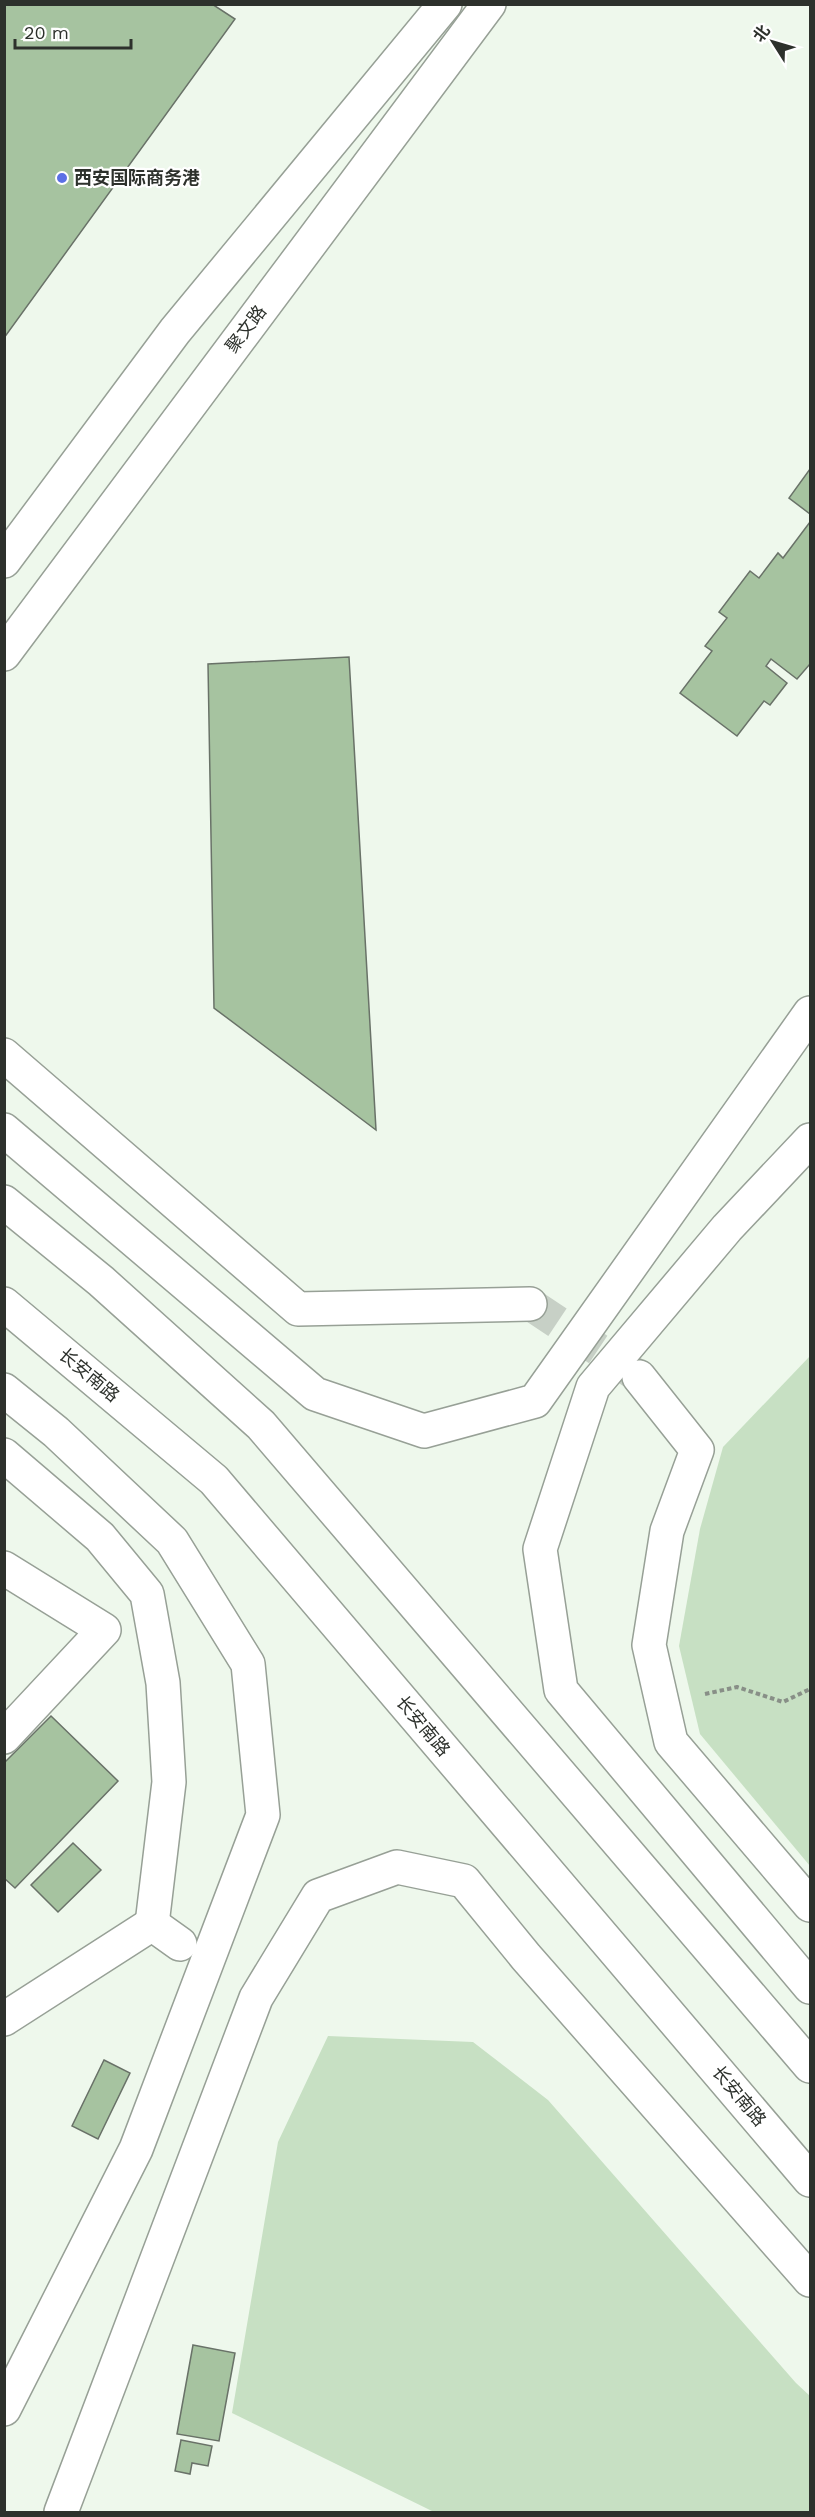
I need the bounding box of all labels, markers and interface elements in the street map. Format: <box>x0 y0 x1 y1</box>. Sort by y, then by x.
scale bar <box>15 12 130 50</box>
north arrow <box>743 12 803 72</box>
text: 北 <box>749 21 774 45</box>
text: 20 m <box>24 22 69 43</box>
place label: 西安国际商务港 <box>74 167 200 188</box>
marker: 西安国际商务港 <box>55 171 69 185</box>
street label: 聚文路 <box>221 301 270 357</box>
street label: 长安南路 <box>55 1343 124 1406</box>
street label: 长安南路 <box>392 1691 455 1760</box>
street label: 长安南路 <box>708 2061 771 2130</box>

